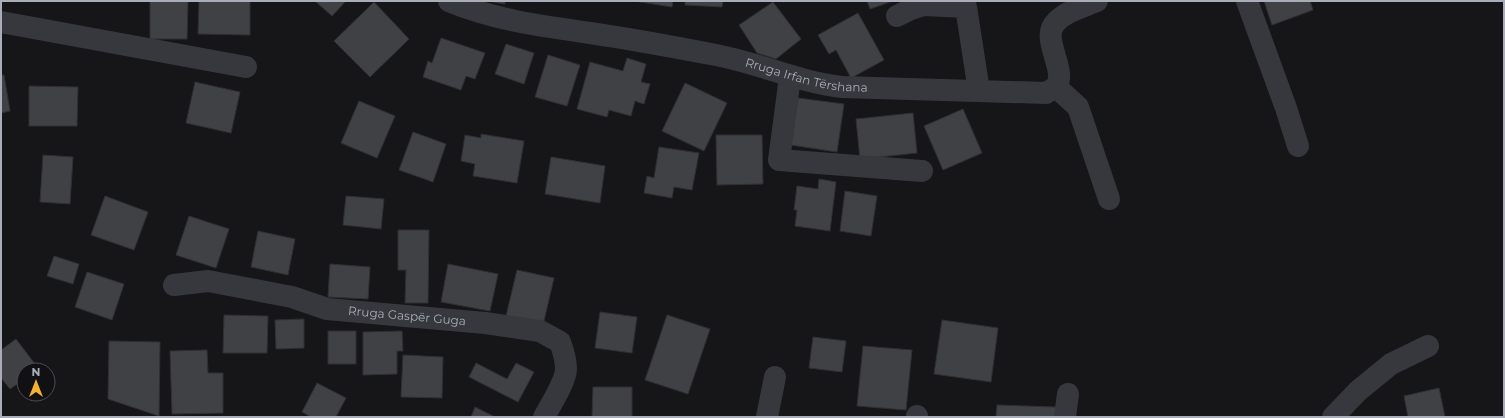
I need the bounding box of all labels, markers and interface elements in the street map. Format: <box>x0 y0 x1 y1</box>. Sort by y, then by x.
street label: Rruga Irfan Tërshana <box>744 54 868 95</box>
street label: Rruga Gaspër Guga <box>347 303 467 328</box>
north arrow <box>16 362 56 402</box>
text: N <box>32 365 40 379</box>

